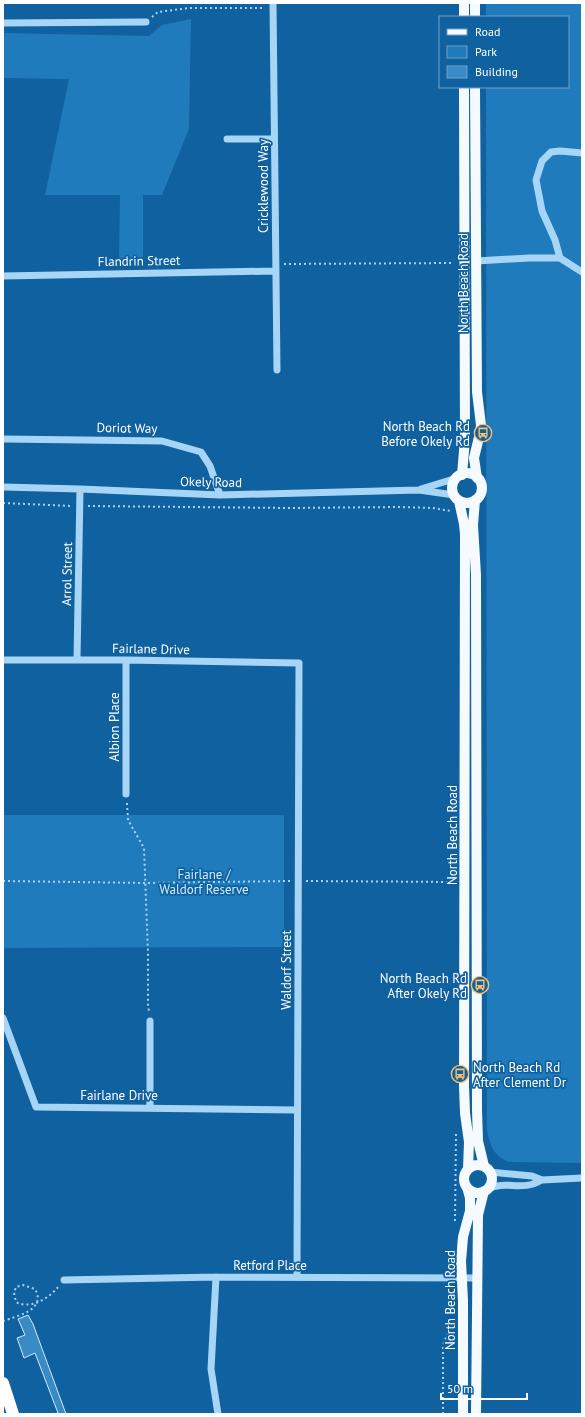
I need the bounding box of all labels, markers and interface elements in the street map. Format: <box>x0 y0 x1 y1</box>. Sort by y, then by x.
legend <box>439 16 569 88</box>
text: Road <box>475 24 500 39</box>
text: Park <box>475 44 497 59</box>
text: Building <box>475 64 518 79</box>
street label: Cricklewood Way <box>255 139 272 233</box>
street label: North Beach Road <box>455 233 472 333</box>
street label: Flandrin Street <box>97 252 181 270</box>
place label: North Beach Rd Before Okely Rd <box>381 418 470 450</box>
street label: Doriot Way <box>96 419 158 437</box>
bus stop icon: North Beach Rd Before Okely Rd <box>473 423 493 443</box>
street label: Okely Road <box>180 473 242 491</box>
street label: Arrol Street <box>58 541 76 606</box>
street label: Fairlane Drive <box>112 640 190 658</box>
street label: Albion Place <box>106 692 123 762</box>
street label: North Beach Road <box>444 785 461 885</box>
park label: Fairlane / Waldorf Reserve <box>159 866 249 898</box>
street label: Waldorf Street <box>278 930 295 1010</box>
place label: North Beach Rd After Okely Rd <box>380 970 467 1002</box>
bus stop icon: North Beach Rd After Okely Rd <box>470 975 490 995</box>
place label: North Beach Rd After Clement Dr <box>473 1059 567 1091</box>
bus stop icon: North Beach Rd After Clement Dr <box>450 1064 470 1084</box>
street label: Fairlane Drive <box>80 1087 158 1104</box>
street label: North Beach Road <box>442 1250 459 1350</box>
street label: Retford Place <box>233 1257 307 1274</box>
scale bar <box>441 1375 527 1401</box>
text: 50 m <box>447 1381 473 1396</box>

